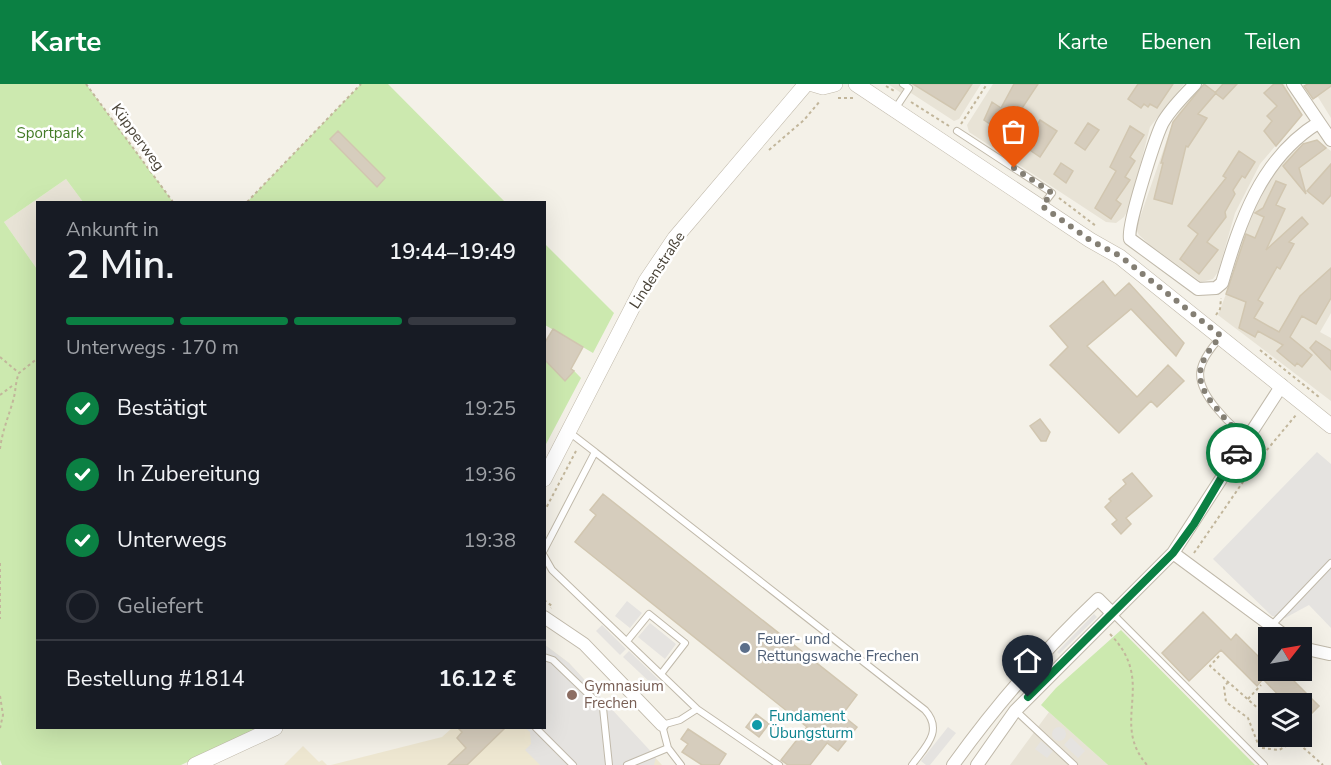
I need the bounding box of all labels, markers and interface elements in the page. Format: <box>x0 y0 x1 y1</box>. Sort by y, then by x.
text: Karte <box>30 23 101 61</box>
text: Karte <box>1057 28 1108 56</box>
text: Ebenen <box>1141 28 1212 56</box>
text: Teilen <box>1245 28 1301 56</box>
street label: Küpperweg <box>107 99 169 175</box>
pin <box>988 106 1039 168</box>
icon: bag <box>997 115 1030 148</box>
park label: Sportpark <box>17 123 84 143</box>
text: Ankunft in <box>66 216 159 243</box>
street label: Lindenstraße <box>625 228 689 312</box>
text: 19:44–19:49 <box>389 237 516 267</box>
text: 2 Min. <box>66 239 174 292</box>
text: Unterwegs · 170 m <box>66 334 239 361</box>
icon: check <box>66 392 99 425</box>
text: Bestätigt <box>117 393 207 423</box>
text: 19:25 <box>463 395 516 422</box>
courier <box>1206 423 1266 483</box>
icon: car <box>1220 437 1253 470</box>
icon: check <box>66 458 99 491</box>
text: In Zubereitung <box>117 459 260 489</box>
text: 19:36 <box>463 461 516 488</box>
icon: check <box>66 524 99 557</box>
text: Unterwegs <box>117 525 227 555</box>
text: 19:38 <box>463 527 516 554</box>
text: Geliefert <box>117 591 203 621</box>
north arrow <box>1258 627 1312 681</box>
map controls <box>1258 627 1312 747</box>
place label: Feuer- und Rettungswache Frechen <box>757 629 919 666</box>
pin <box>1002 635 1053 697</box>
marker: Feuer- und Rettungswache Frechen <box>738 641 752 655</box>
icon: home <box>1011 644 1044 677</box>
text: Bestellung #1814 <box>66 664 245 694</box>
text: 16.12 € <box>439 664 516 694</box>
place label: Gymnasium Frechen <box>584 676 664 713</box>
marker: Gymnasium Frechen <box>565 688 579 702</box>
button: layers <box>1258 693 1312 747</box>
place label: Fundament Übungsturm <box>769 706 853 743</box>
marker: Fundament Übungsturm <box>750 718 764 732</box>

